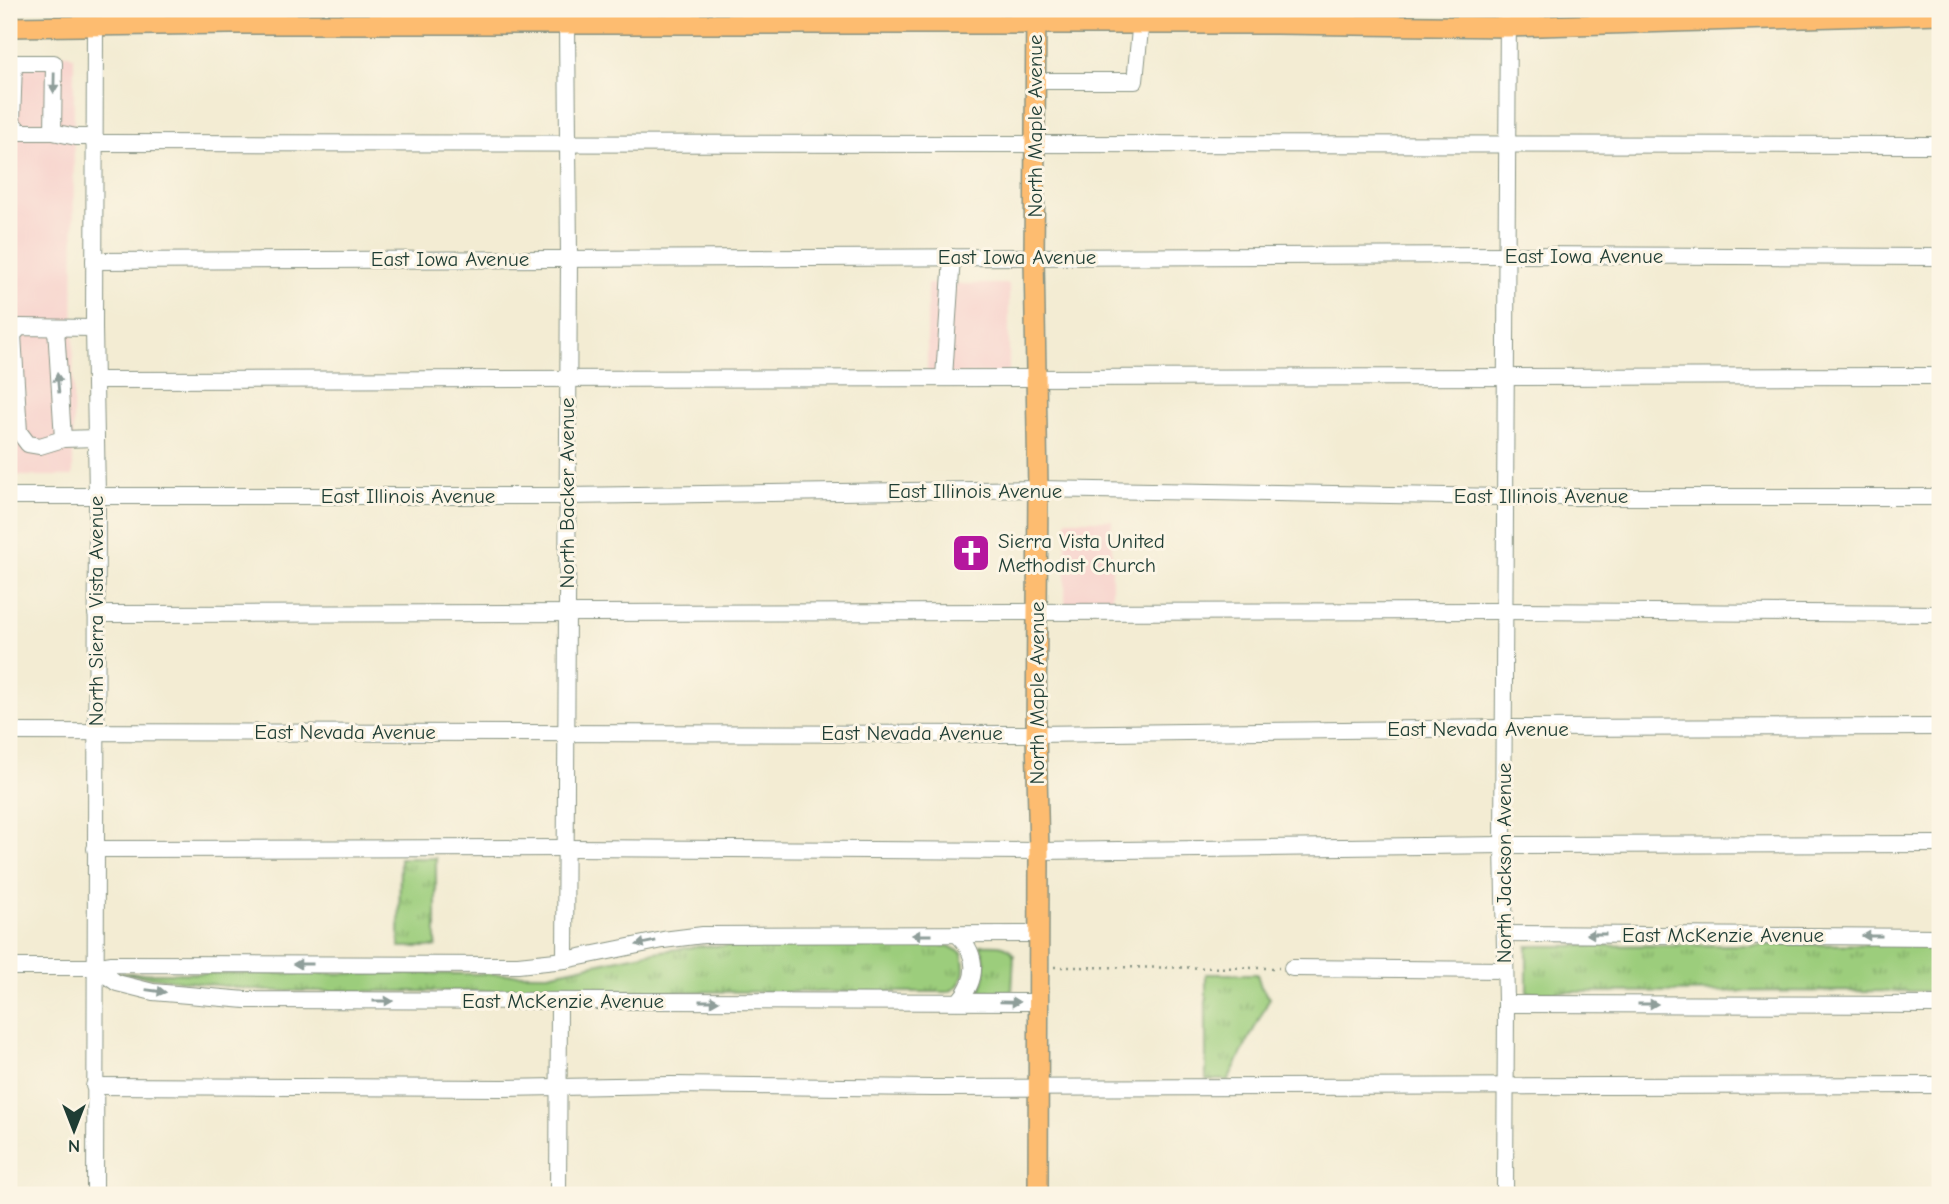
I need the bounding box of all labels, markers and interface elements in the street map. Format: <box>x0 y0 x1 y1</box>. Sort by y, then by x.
street label: North Maple Avenue <box>1023 34 1047 218</box>
one-way arrow <box>48 73 60 95</box>
street label: East Iowa Avenue <box>1505 244 1663 268</box>
street label: East Iowa Avenue <box>938 245 1096 269</box>
street label: East Iowa Avenue <box>371 247 529 271</box>
one-way arrow <box>52 372 63 394</box>
street label: North Backer Avenue <box>555 397 579 589</box>
street label: East Illinois Avenue <box>888 479 1062 503</box>
street label: East Illinois Avenue <box>321 484 495 508</box>
street label: East Illinois Avenue <box>1454 484 1628 508</box>
street label: North Sierra Vista Avenue <box>84 496 108 726</box>
place label: Sierra Vista United Methodist Church <box>998 529 1165 577</box>
church icon: Sierra Vista United Methodist Church <box>950 532 992 574</box>
street label: North Maple Avenue <box>1025 601 1049 785</box>
street label: East Nevada Avenue <box>1387 717 1569 741</box>
street label: East Nevada Avenue <box>254 720 436 744</box>
street label: East Nevada Avenue <box>821 721 1003 745</box>
street label: North Jackson Avenue <box>1492 763 1516 963</box>
street label: East McKenzie Avenue <box>1622 923 1824 947</box>
one-way arrow <box>910 929 932 941</box>
one-way arrow <box>1584 929 1606 940</box>
one-way arrow <box>1861 930 1883 942</box>
one-way arrow <box>635 938 657 949</box>
one-way arrow <box>291 958 313 970</box>
one-way arrow <box>145 986 167 997</box>
street label: East McKenzie Avenue <box>462 989 664 1013</box>
one-way arrow <box>373 995 395 1007</box>
one-way arrow <box>698 995 720 1007</box>
one-way arrow <box>999 996 1021 1008</box>
one-way arrow <box>1637 998 1659 1010</box>
north arrow <box>38 1096 108 1166</box>
text: N <box>68 1135 80 1157</box>

